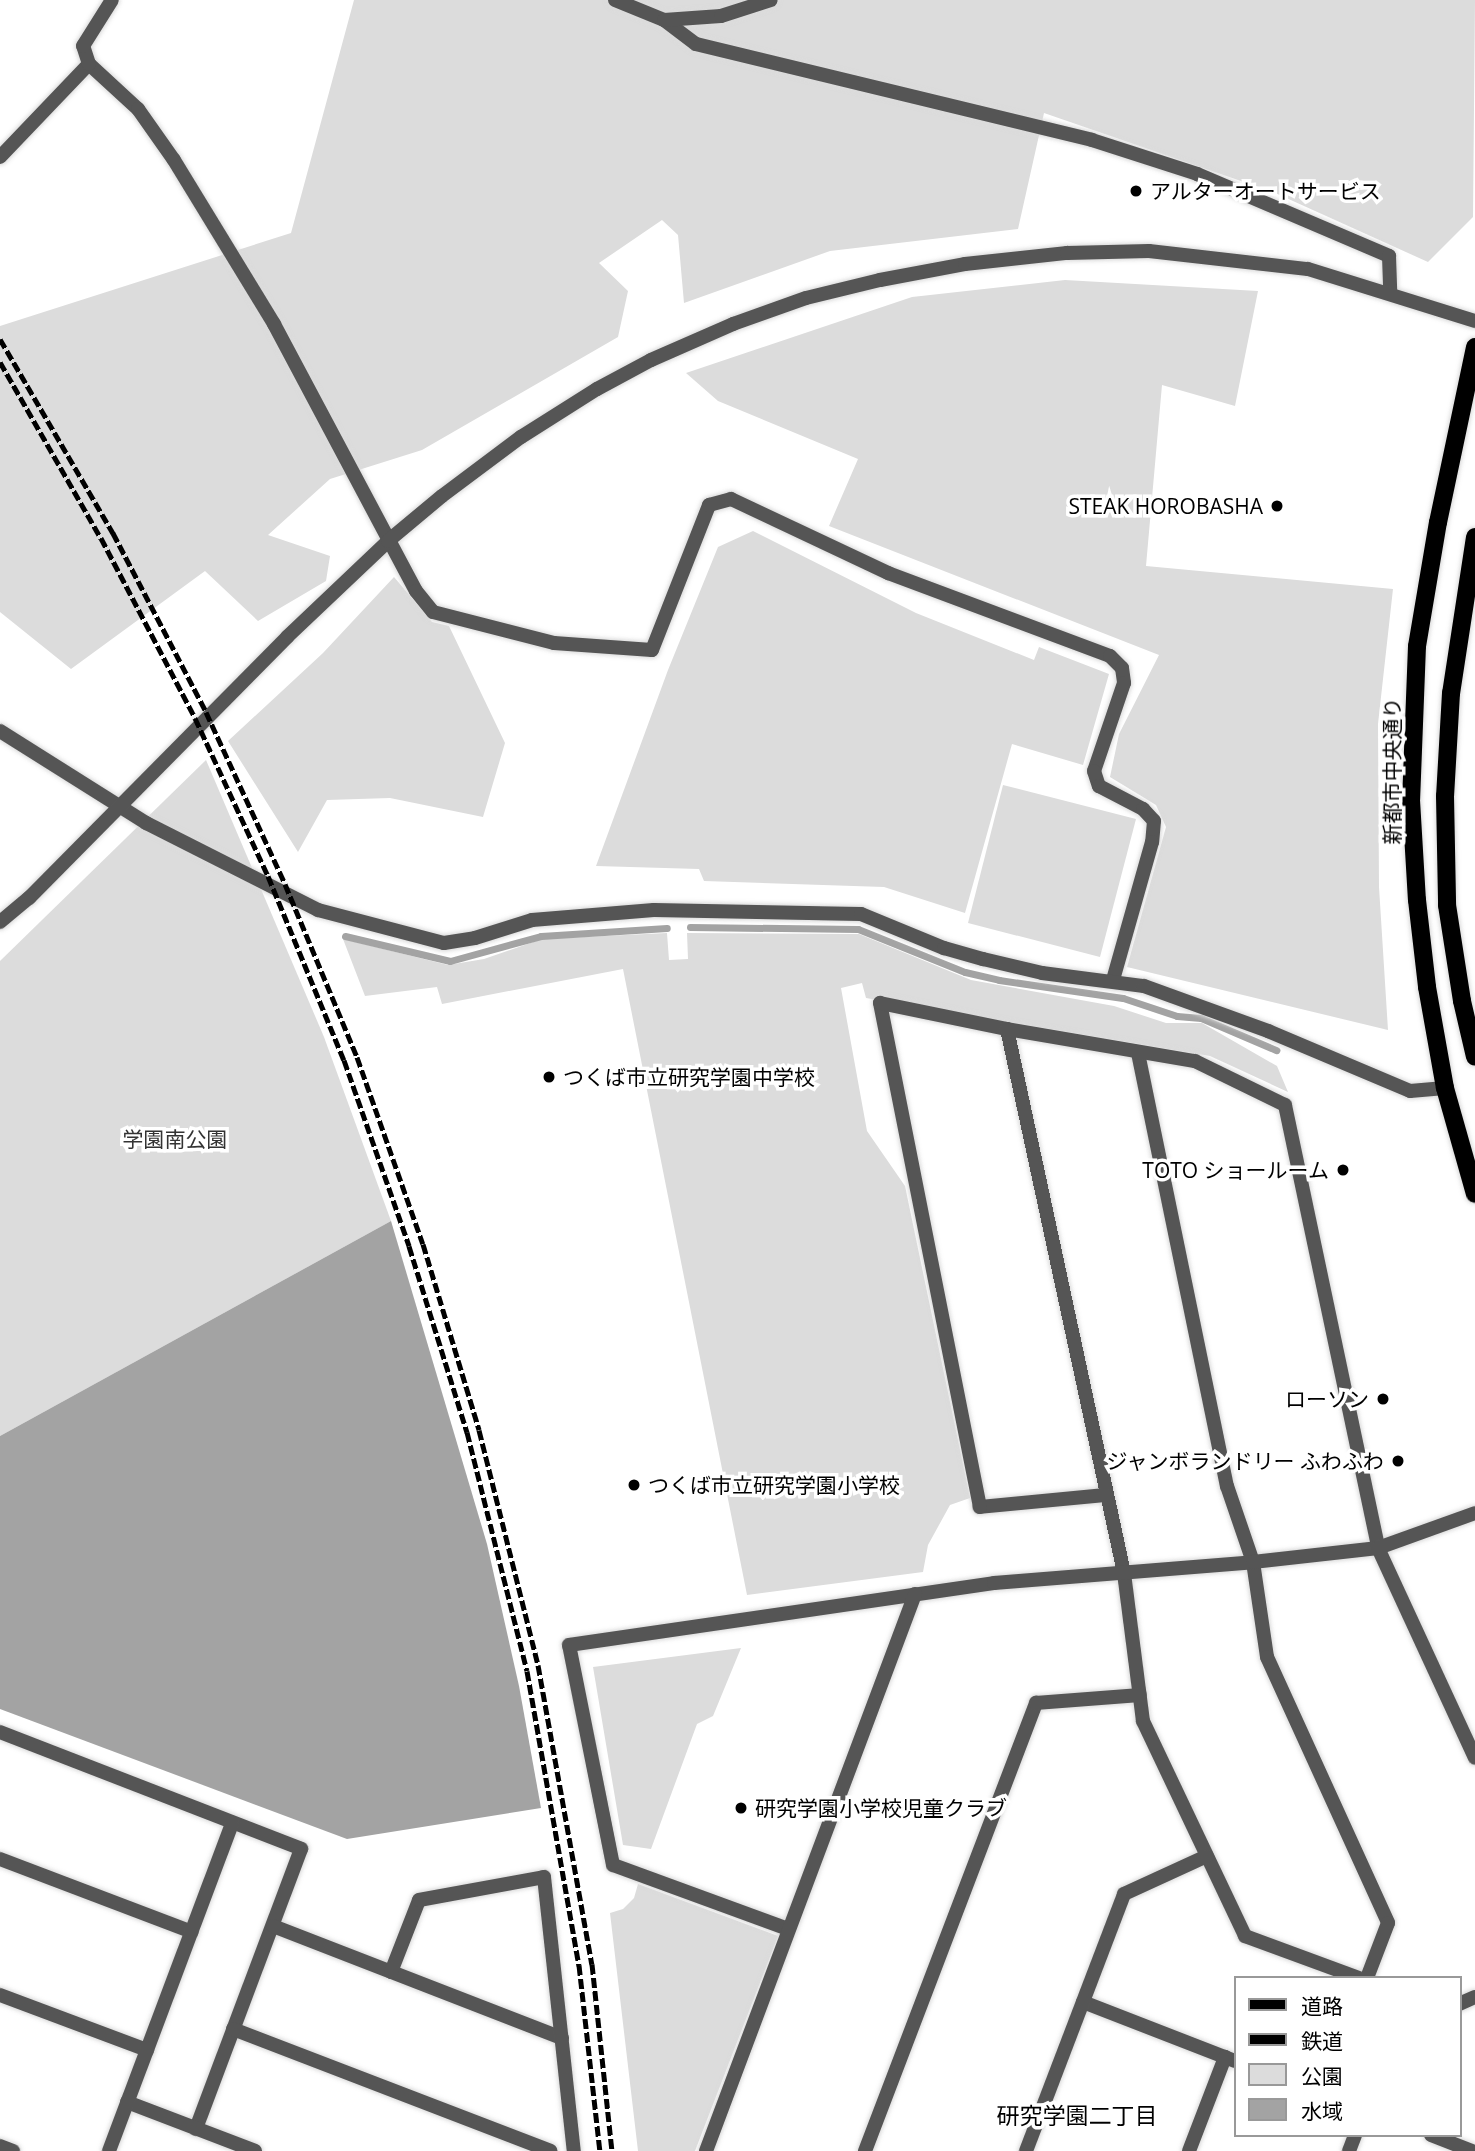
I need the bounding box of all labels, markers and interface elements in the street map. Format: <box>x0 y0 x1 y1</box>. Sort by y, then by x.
place label: アルターオートサービス <box>1150 178 1381 204</box>
marker: アルターオートサービス <box>1128 183 1144 199</box>
place label: STEAK HOROBASHA <box>1068 493 1263 519</box>
marker: STEAK HOROBASHA <box>1269 498 1285 514</box>
street label: 新都市中央通り <box>1379 698 1405 844</box>
place label: つくば市立研究学園中学校 <box>563 1064 815 1090</box>
marker: つくば市立研究学園中学校 <box>541 1069 557 1085</box>
park label: 学園南公園 <box>123 1126 227 1152</box>
place label: TOTO ショールーム <box>1142 1157 1329 1183</box>
marker: TOTO ショールーム <box>1335 1162 1351 1178</box>
place label: ローソン <box>1285 1386 1369 1412</box>
marker: ローソン <box>1375 1391 1391 1407</box>
place label: ジャンボランドリー ふわふわ <box>1106 1448 1384 1474</box>
marker: ジャンボランドリー ふわふわ <box>1390 1453 1406 1469</box>
place label: つくば市立研究学園小学校 <box>648 1472 900 1498</box>
marker: つくば市立研究学園小学校 <box>626 1477 642 1493</box>
place label: 研究学園小学校児童クラブ <box>755 1795 1007 1821</box>
marker: 研究学園小学校児童クラブ <box>733 1800 749 1816</box>
legend <box>1234 1976 1461 2137</box>
text: 道路 <box>1301 1992 1343 2020</box>
text: 鉄道 <box>1301 2027 1343 2055</box>
text: 公園 <box>1301 2062 1343 2090</box>
text: 水域 <box>1301 2097 1343 2125</box>
district label: 研究学園二丁目 <box>997 2101 1157 2129</box>

